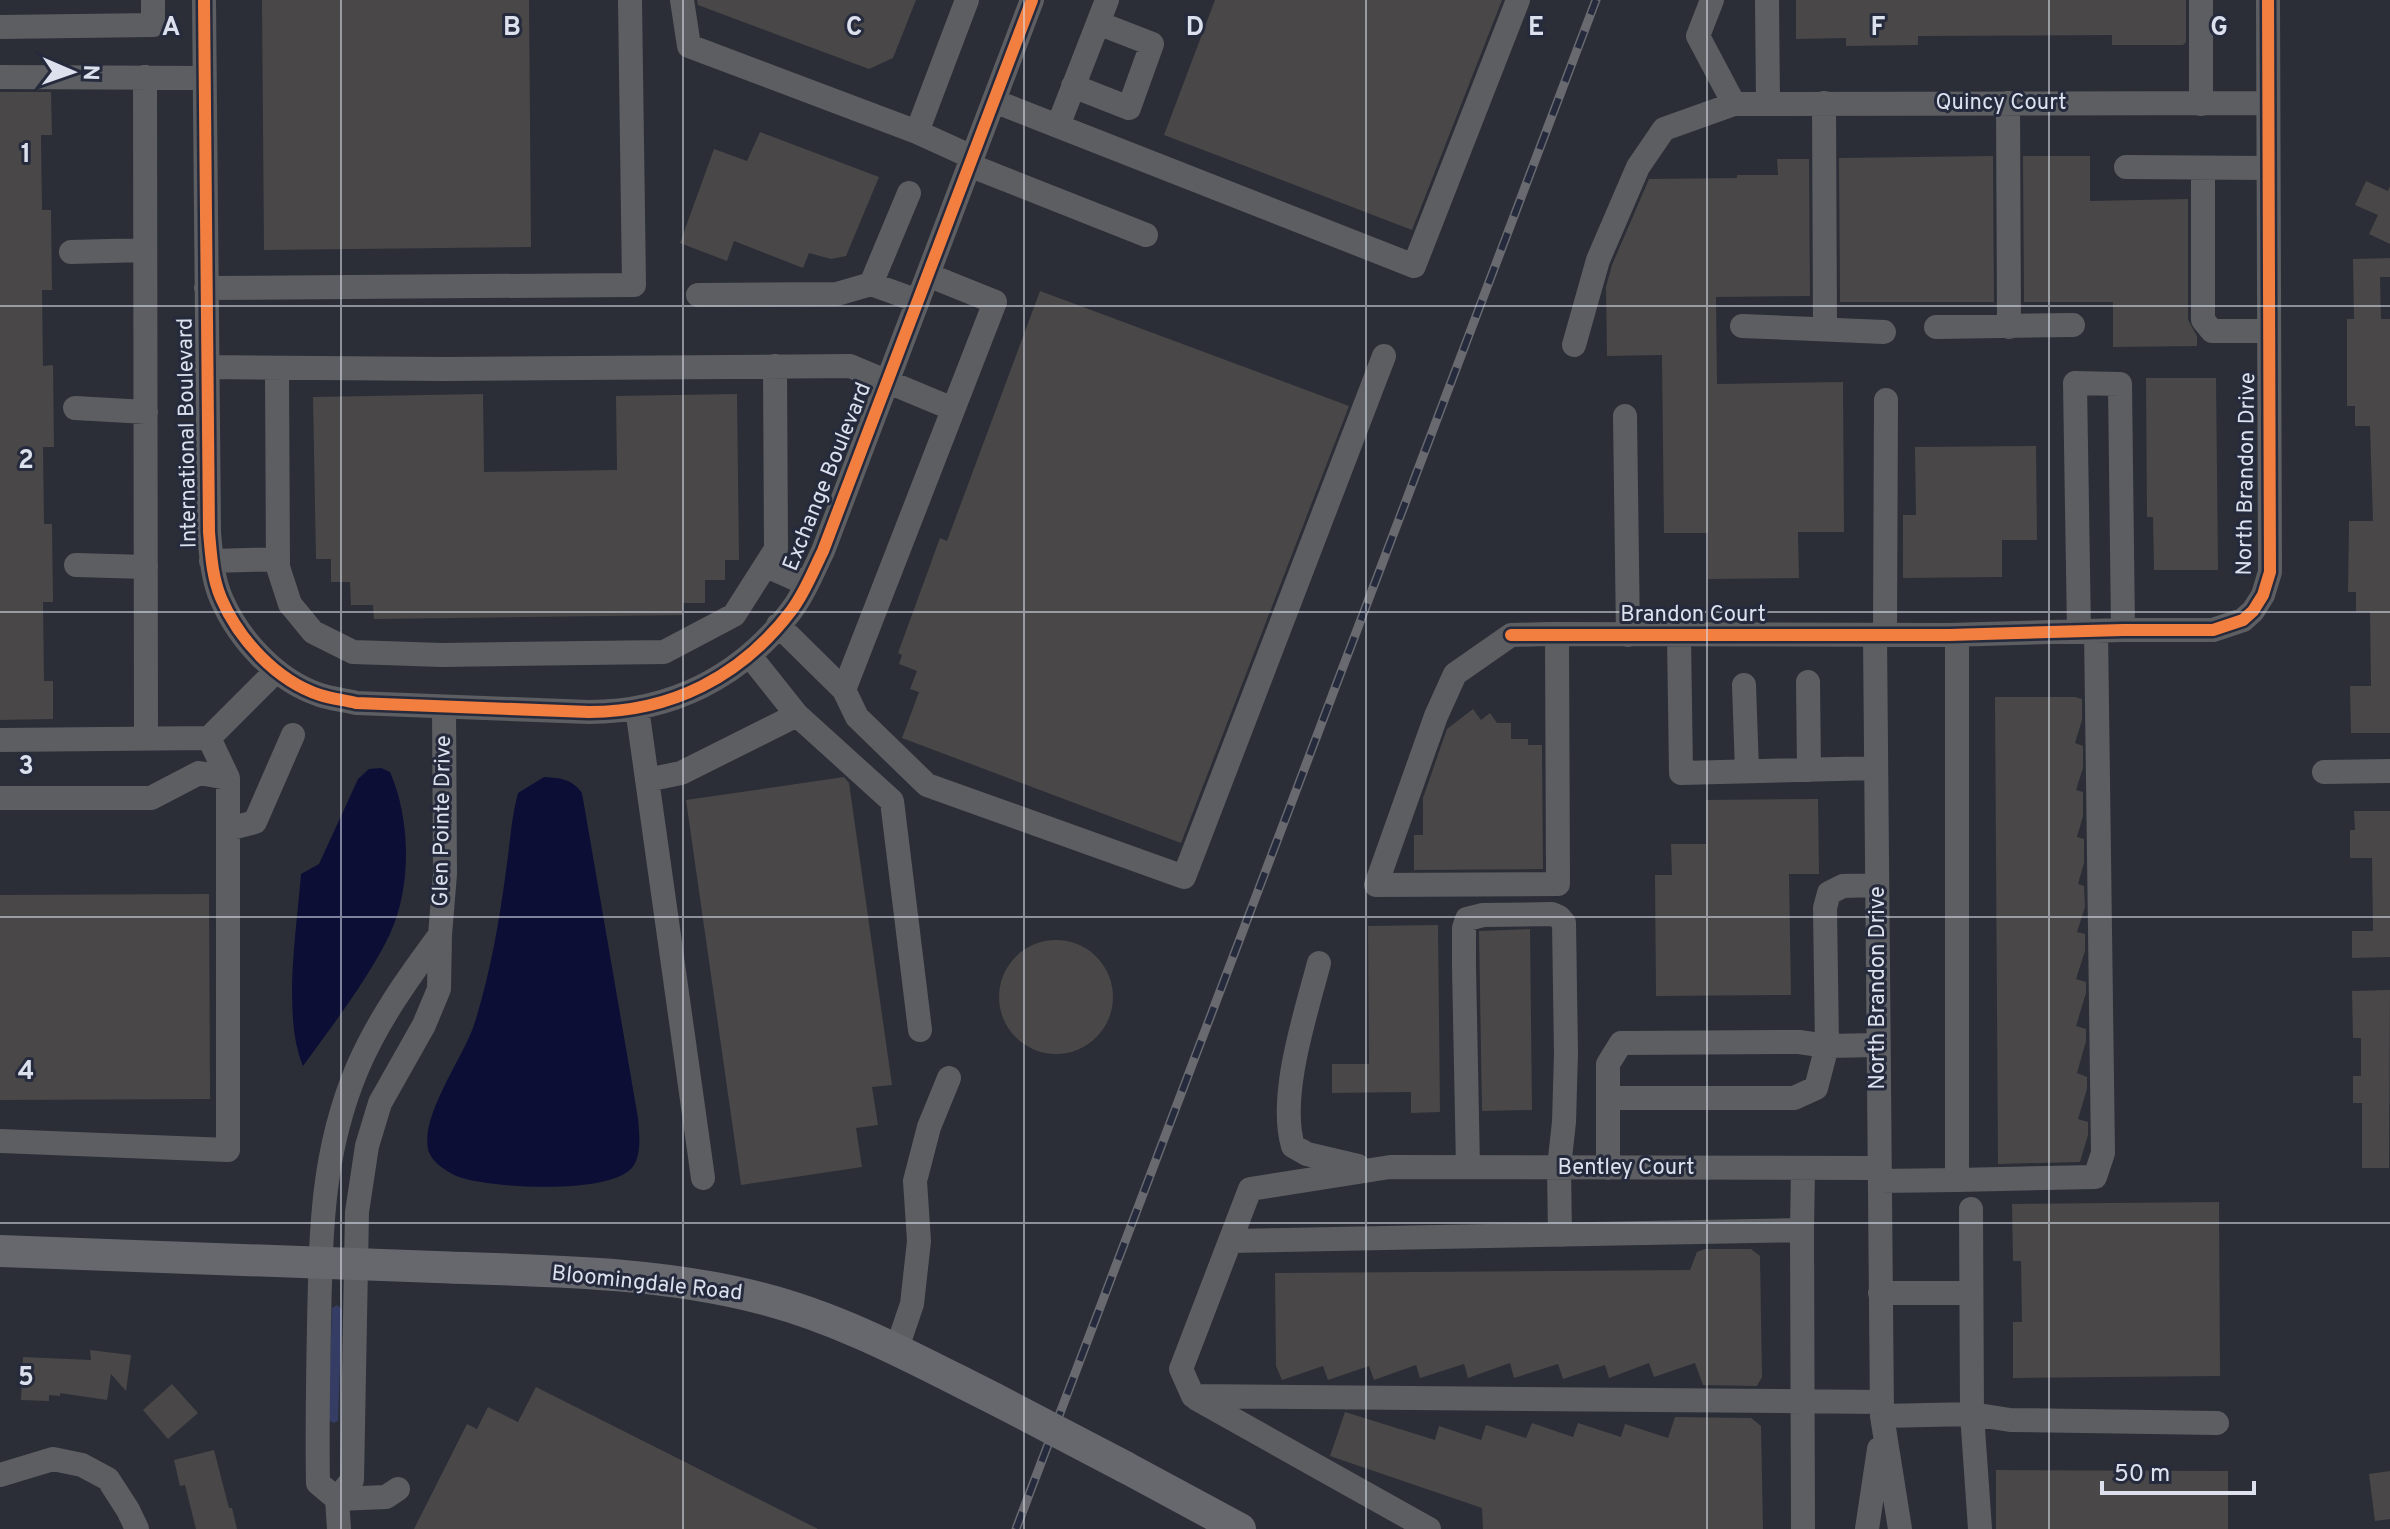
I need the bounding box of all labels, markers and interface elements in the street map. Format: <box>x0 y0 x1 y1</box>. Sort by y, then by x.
text: A <box>162 12 180 45</box>
text: B <box>503 12 521 45</box>
text: C <box>846 12 862 45</box>
text: D <box>1186 12 1204 45</box>
text: E <box>1528 12 1544 45</box>
text: F <box>1871 12 1886 45</box>
text: G <box>2210 12 2228 45</box>
north arrow <box>32 32 112 112</box>
text: N <box>76 64 103 81</box>
street label: Quincy Court <box>1935 90 2067 117</box>
text: 1 <box>21 139 31 172</box>
street label: International Boulevard <box>172 317 204 549</box>
street label: North Brandon Drive <box>2232 372 2262 576</box>
street label: Exchange Boulevard <box>778 379 878 575</box>
text: 2 <box>18 445 34 478</box>
street label: Brandon Court <box>1620 602 1766 629</box>
street label: Glen Pointe Drive <box>428 735 458 907</box>
text: 3 <box>18 751 34 784</box>
street label: North Brandon Drive <box>1865 886 1892 1090</box>
text: 4 <box>18 1056 34 1089</box>
street label: Bentley Court <box>1558 1155 1694 1182</box>
street label: Bloomingdale Road <box>550 1261 744 1307</box>
text: 5 <box>18 1362 34 1395</box>
scale bar <box>2102 1445 2254 1495</box>
text: 50 m <box>2114 1460 2170 1490</box>

